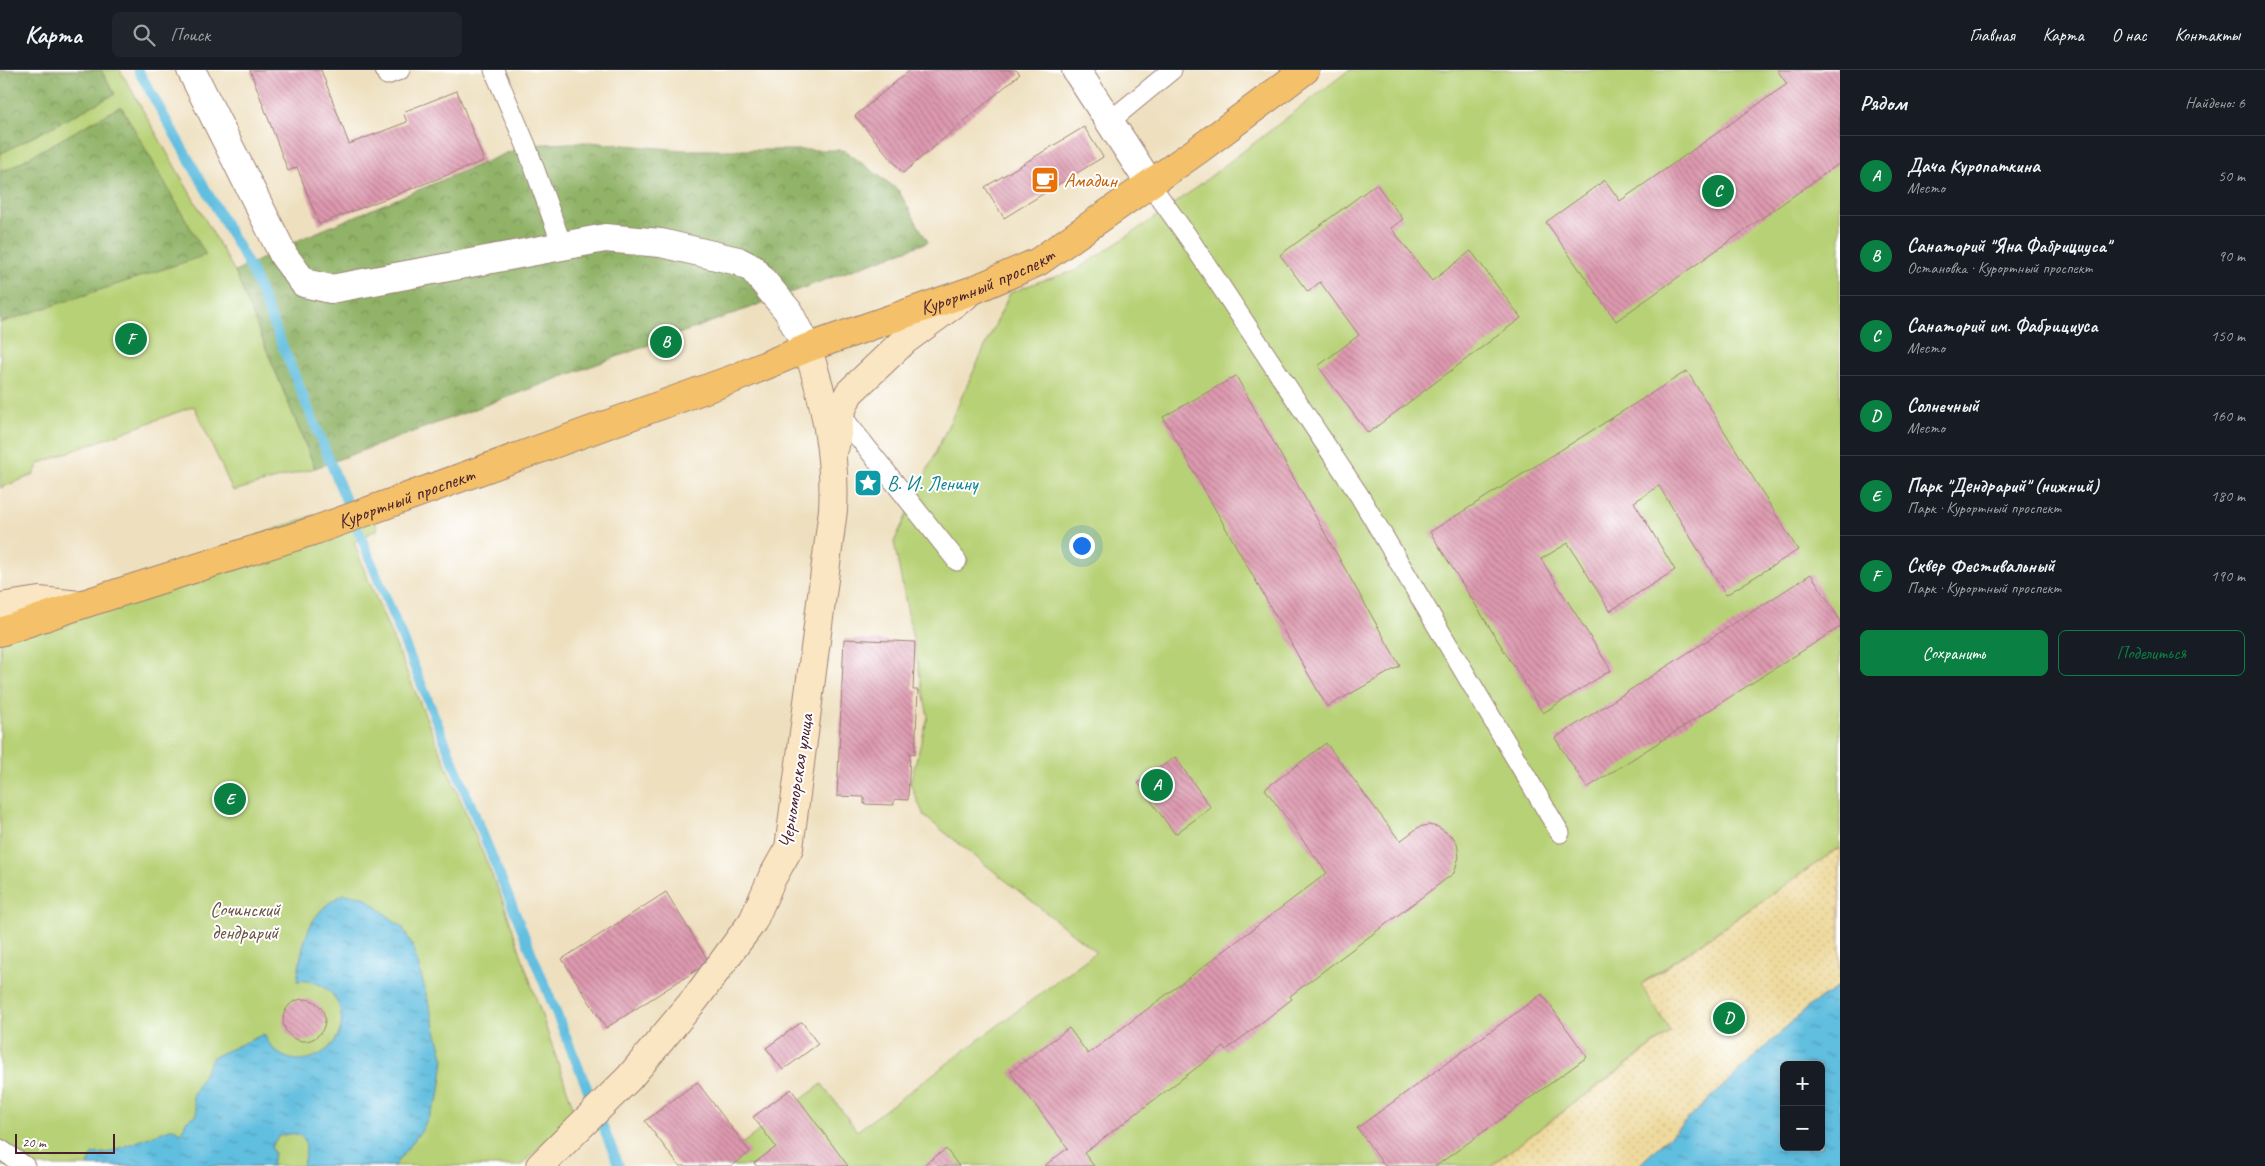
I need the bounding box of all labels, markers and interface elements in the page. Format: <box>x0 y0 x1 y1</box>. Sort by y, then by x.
search box <box>112 12 462 57</box>
text: Карта <box>25 20 82 50</box>
icon: search <box>130 21 158 49</box>
text: Поиск <box>170 23 210 47</box>
text: Главная <box>1970 24 2015 46</box>
text: Карта <box>2043 24 2084 46</box>
text: О нас <box>2112 24 2147 46</box>
text: Контакты <box>2175 24 2240 46</box>
text: Рядом <box>1860 90 1907 116</box>
text: Найдено: 6 <box>2185 93 2245 113</box>
text: Дача Куропаткина <box>1907 154 2040 178</box>
cafe icon: Амадин <box>1030 165 1060 195</box>
text: A <box>1872 166 1880 186</box>
text: 50 m <box>2218 166 2245 186</box>
place label: Амадин <box>1064 168 1118 193</box>
pin: C <box>1702 172 1734 210</box>
text: Место <box>1907 178 1945 198</box>
text: Санаторий "Яна Фабрициуса" <box>1907 234 2110 258</box>
street label: Курортный проспект <box>917 241 1060 320</box>
text: B <box>1872 246 1880 266</box>
text: 90 m <box>2218 246 2245 266</box>
text: Остановка · Курортный проспект <box>1907 258 2093 278</box>
text: Санаторий им. Фабрициуса <box>1907 314 2098 338</box>
pin: F <box>115 320 147 358</box>
pin: B <box>650 323 682 361</box>
text: C <box>1872 326 1880 346</box>
text: 150 m <box>2211 326 2245 346</box>
text: Место <box>1907 338 1945 358</box>
text: Солнечный <box>1907 394 1979 418</box>
text: D <box>1871 406 1881 426</box>
text: 160 m <box>2211 406 2245 426</box>
text: Место <box>1907 418 1945 438</box>
street label: Курортный проспект <box>334 461 479 534</box>
place icon: В. И. Ленину <box>853 468 883 498</box>
place label: В. И. Ленину <box>887 471 980 496</box>
text: Парк "Дендрарий" (нижний) <box>1907 474 2099 498</box>
text: E <box>1872 486 1880 506</box>
text: 180 m <box>2211 486 2245 506</box>
text: Парк · Курортный проспект <box>1907 498 2061 518</box>
your location <box>1069 533 1095 559</box>
text: Сквер Фестивальный <box>1907 554 2054 578</box>
text: F <box>1872 566 1880 586</box>
text: 190 m <box>2211 566 2245 586</box>
text: Парк · Курортный проспект <box>1907 578 2061 598</box>
button: Сохранить <box>1860 630 2048 676</box>
button: Поделиться <box>2058 630 2245 676</box>
street label: Черноморская улица <box>773 710 819 850</box>
pin: A <box>1141 766 1173 804</box>
pin: E <box>214 780 246 818</box>
park label: Сочинский дендрарий <box>210 897 282 945</box>
pin: D <box>1713 999 1745 1037</box>
map controls <box>1780 1061 1825 1151</box>
button: + <box>1780 1061 1825 1106</box>
button: − <box>1780 1106 1825 1151</box>
scale bar <box>15 1131 115 1154</box>
text: 20 m <box>22 1134 46 1151</box>

